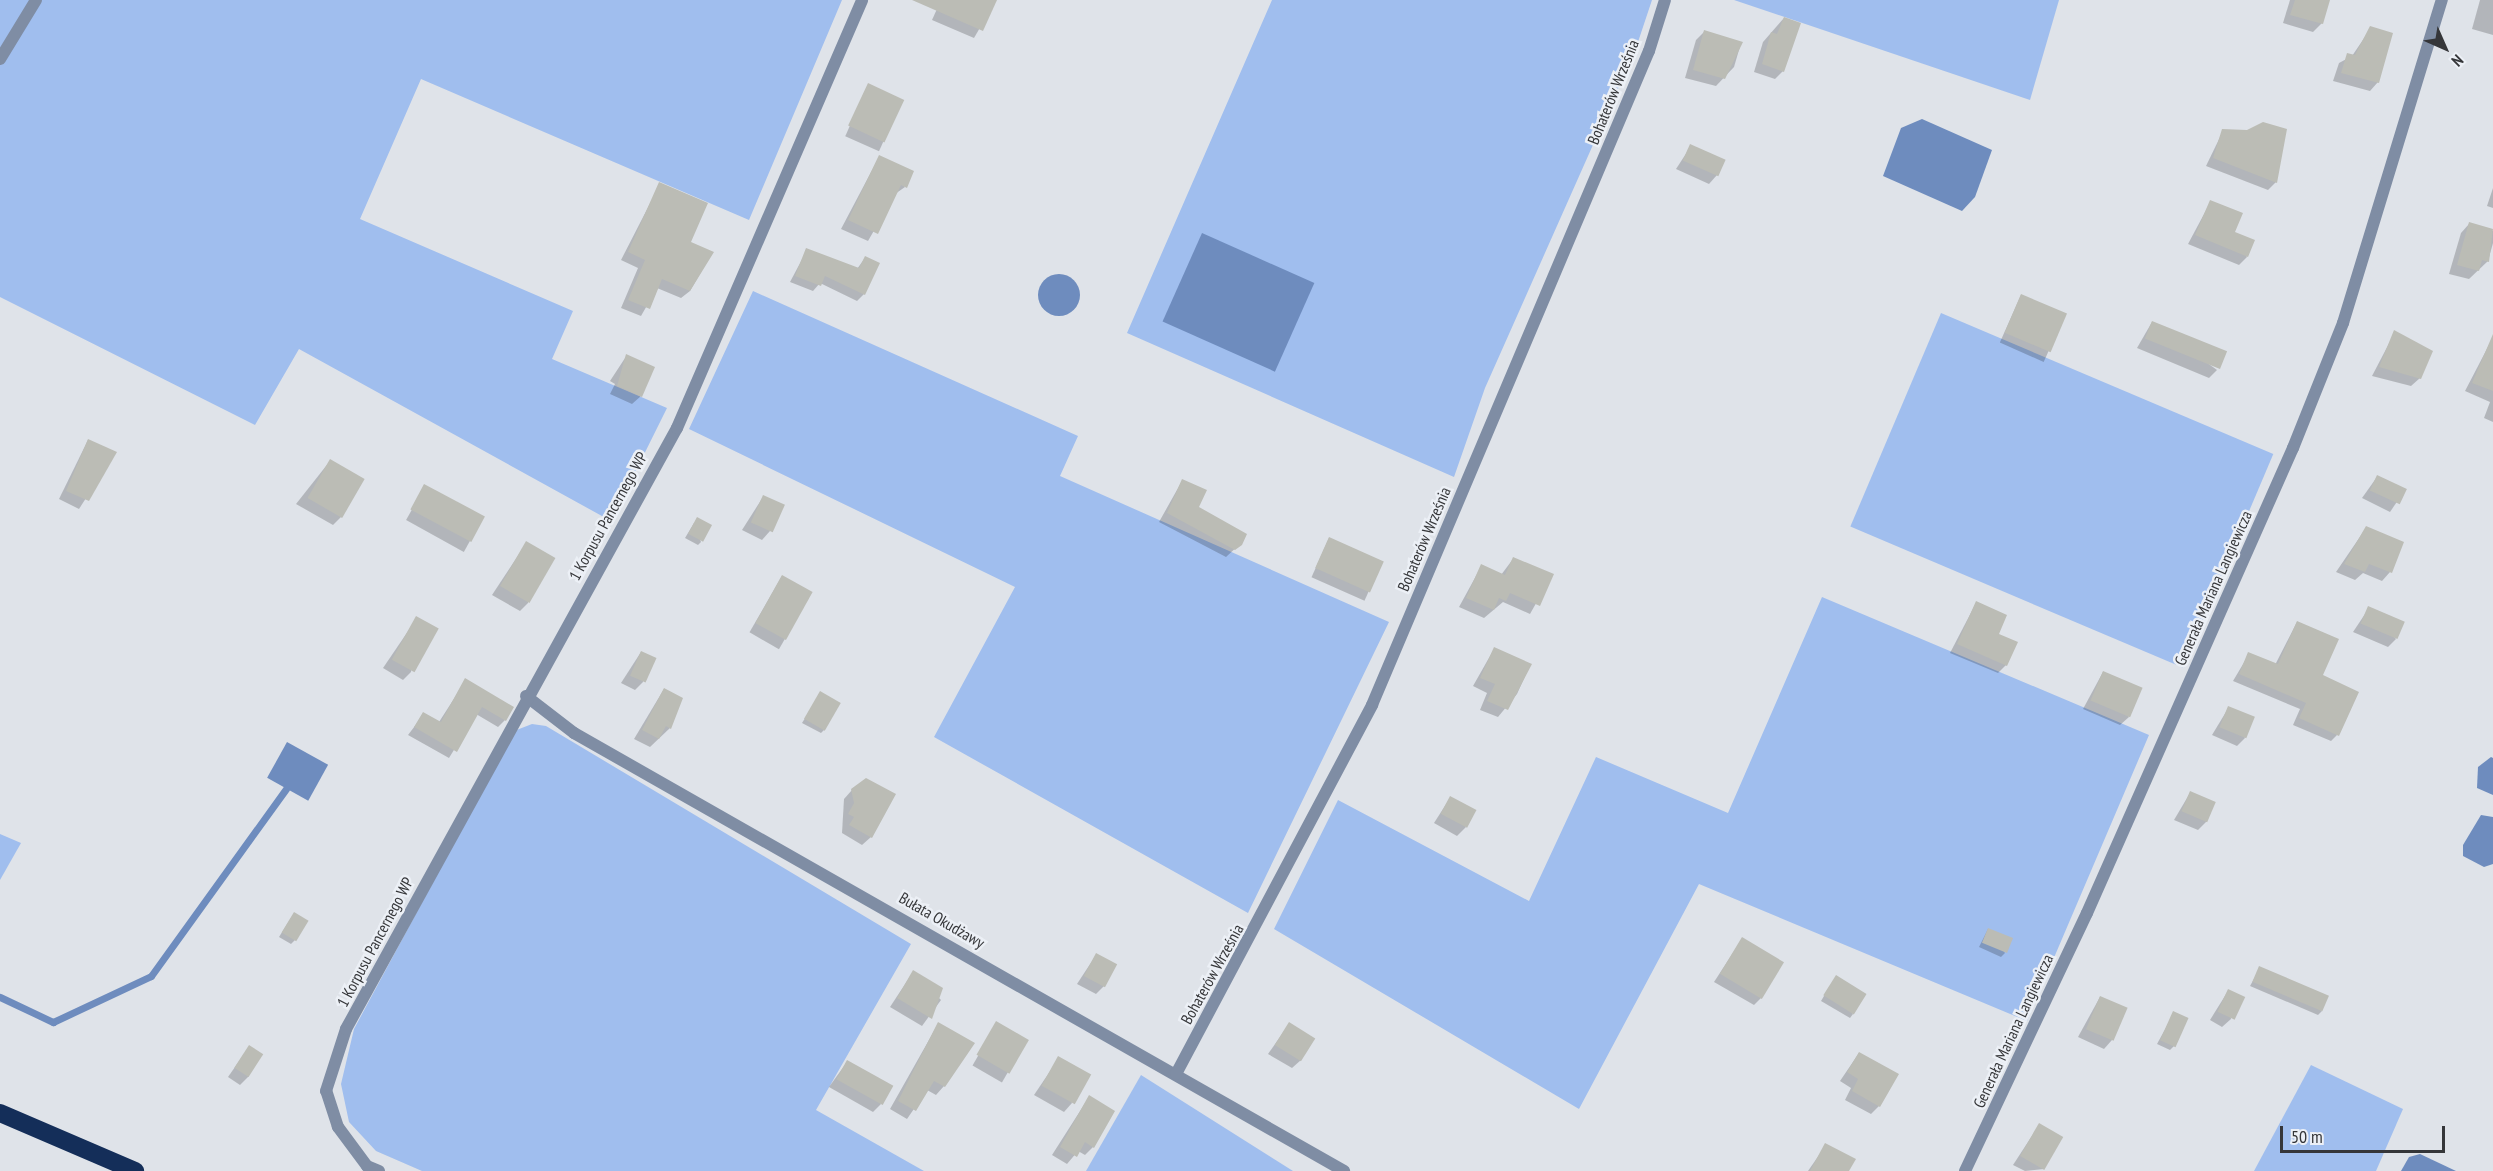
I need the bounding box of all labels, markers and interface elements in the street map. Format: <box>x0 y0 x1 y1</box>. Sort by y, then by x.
north arrow <box>2415 18 2475 78</box>
street label: Bohaterów Września <box>1583 37 1643 147</box>
text: N <box>2448 51 2468 71</box>
street label: 1 Korpusu Pancernego WP <box>565 448 651 584</box>
street label: Bohaterów Września <box>1393 484 1455 594</box>
street label: Generała Mariana Langiewicza <box>2170 508 2256 668</box>
street label: 1 Korpusu Pancernego WP <box>333 874 417 1010</box>
street label: Bułata Okudżawy <box>896 888 988 952</box>
street label: Bohaterów Września <box>1176 920 1248 1028</box>
street label: Generała Mariana Langiewicza <box>1969 951 2057 1111</box>
scale bar <box>2283 1114 2448 1152</box>
text: 50 m <box>2291 1125 2323 1148</box>

